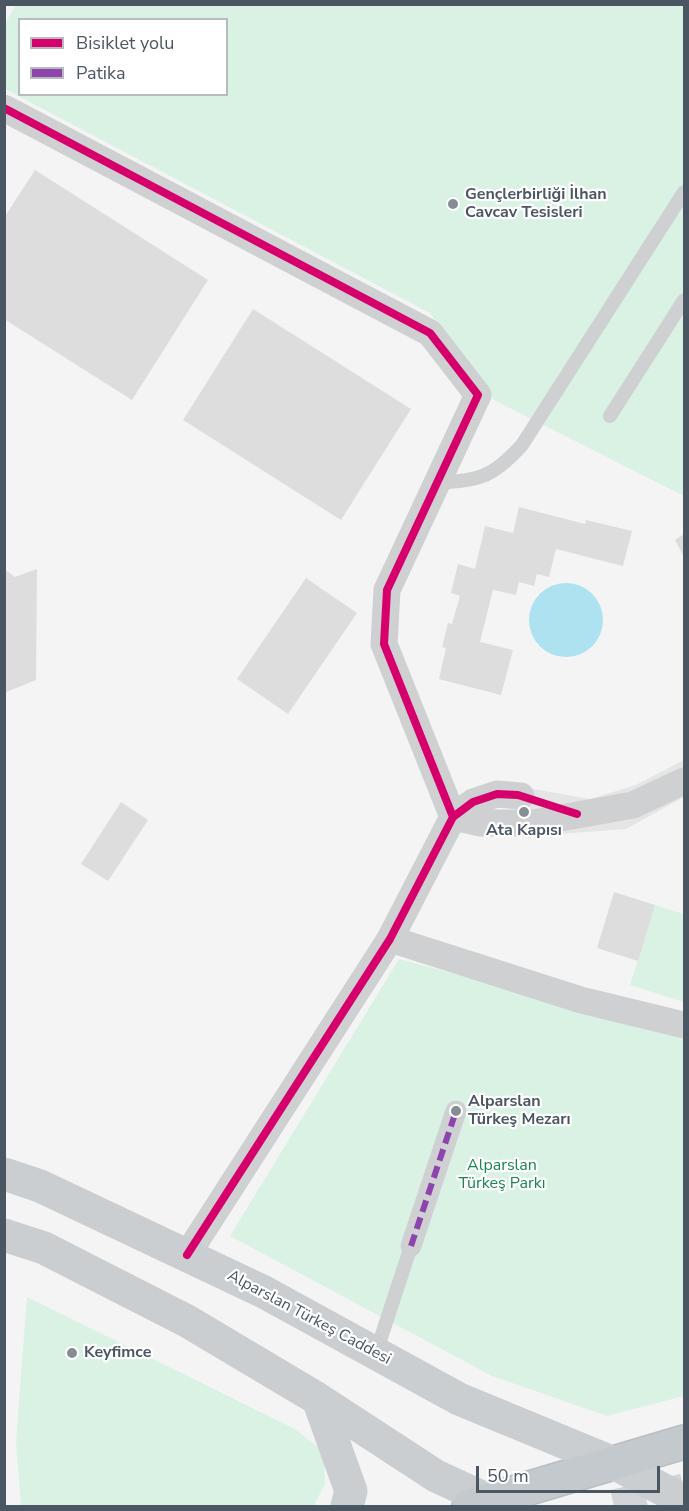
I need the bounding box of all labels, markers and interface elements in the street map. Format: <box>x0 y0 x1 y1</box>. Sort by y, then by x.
legend <box>18 18 228 96</box>
text: Bisiklet yolu <box>76 31 174 55</box>
text: Patika <box>76 61 125 85</box>
place label: Gençlerbirliği İlhan Cavcav Tesisleri <box>465 185 607 223</box>
marker: Gençlerbirliği İlhan Cavcav Tesisleri <box>446 197 460 211</box>
marker: Ata Kapısı <box>517 805 531 819</box>
place label: Ata Kapısı <box>486 821 562 841</box>
place label: Alparslan Türkeş Mezarı <box>468 1092 571 1130</box>
marker: Alparslan Türkeş Mezarı <box>449 1104 463 1118</box>
park label: Alparslan Türkeş Parkı <box>459 1156 545 1194</box>
street label: Alparslan Türkeş Caddesi <box>224 1267 394 1369</box>
place label: Keyfimce <box>84 1343 151 1363</box>
marker: Keyfimce <box>65 1346 79 1360</box>
scale bar <box>479 1454 664 1492</box>
text: 50 m <box>487 1464 529 1488</box>

